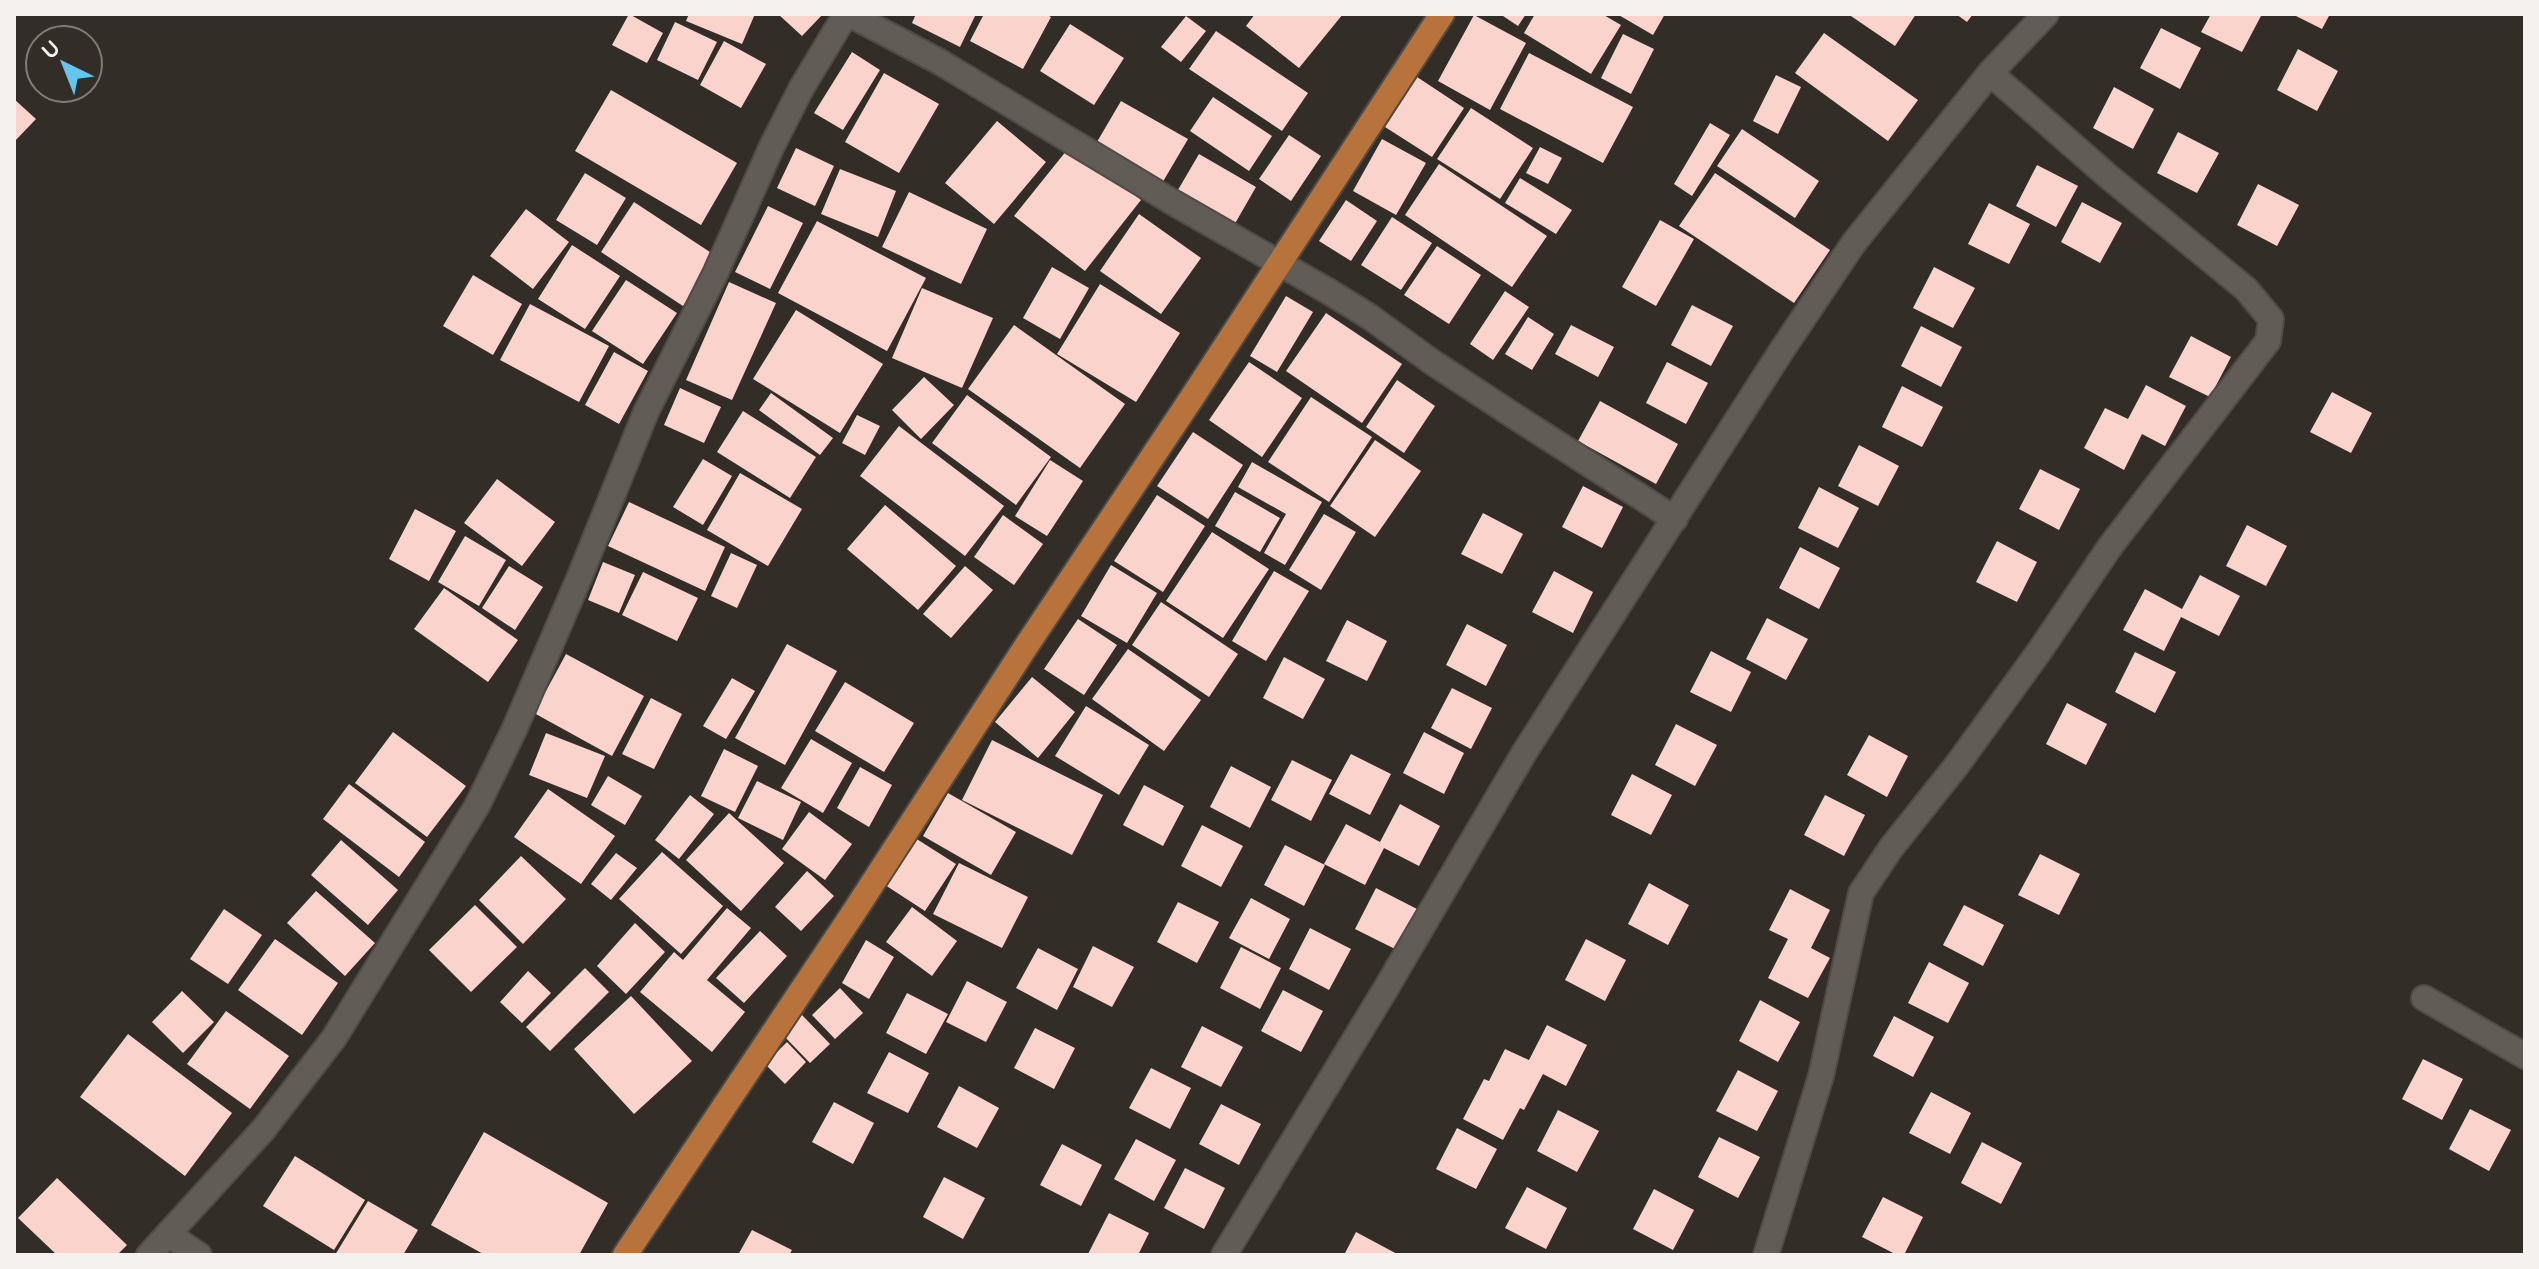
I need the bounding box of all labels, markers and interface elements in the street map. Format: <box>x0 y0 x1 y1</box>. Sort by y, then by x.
north arrow <box>24 24 104 104</box>
text: U <box>35 34 66 65</box>

